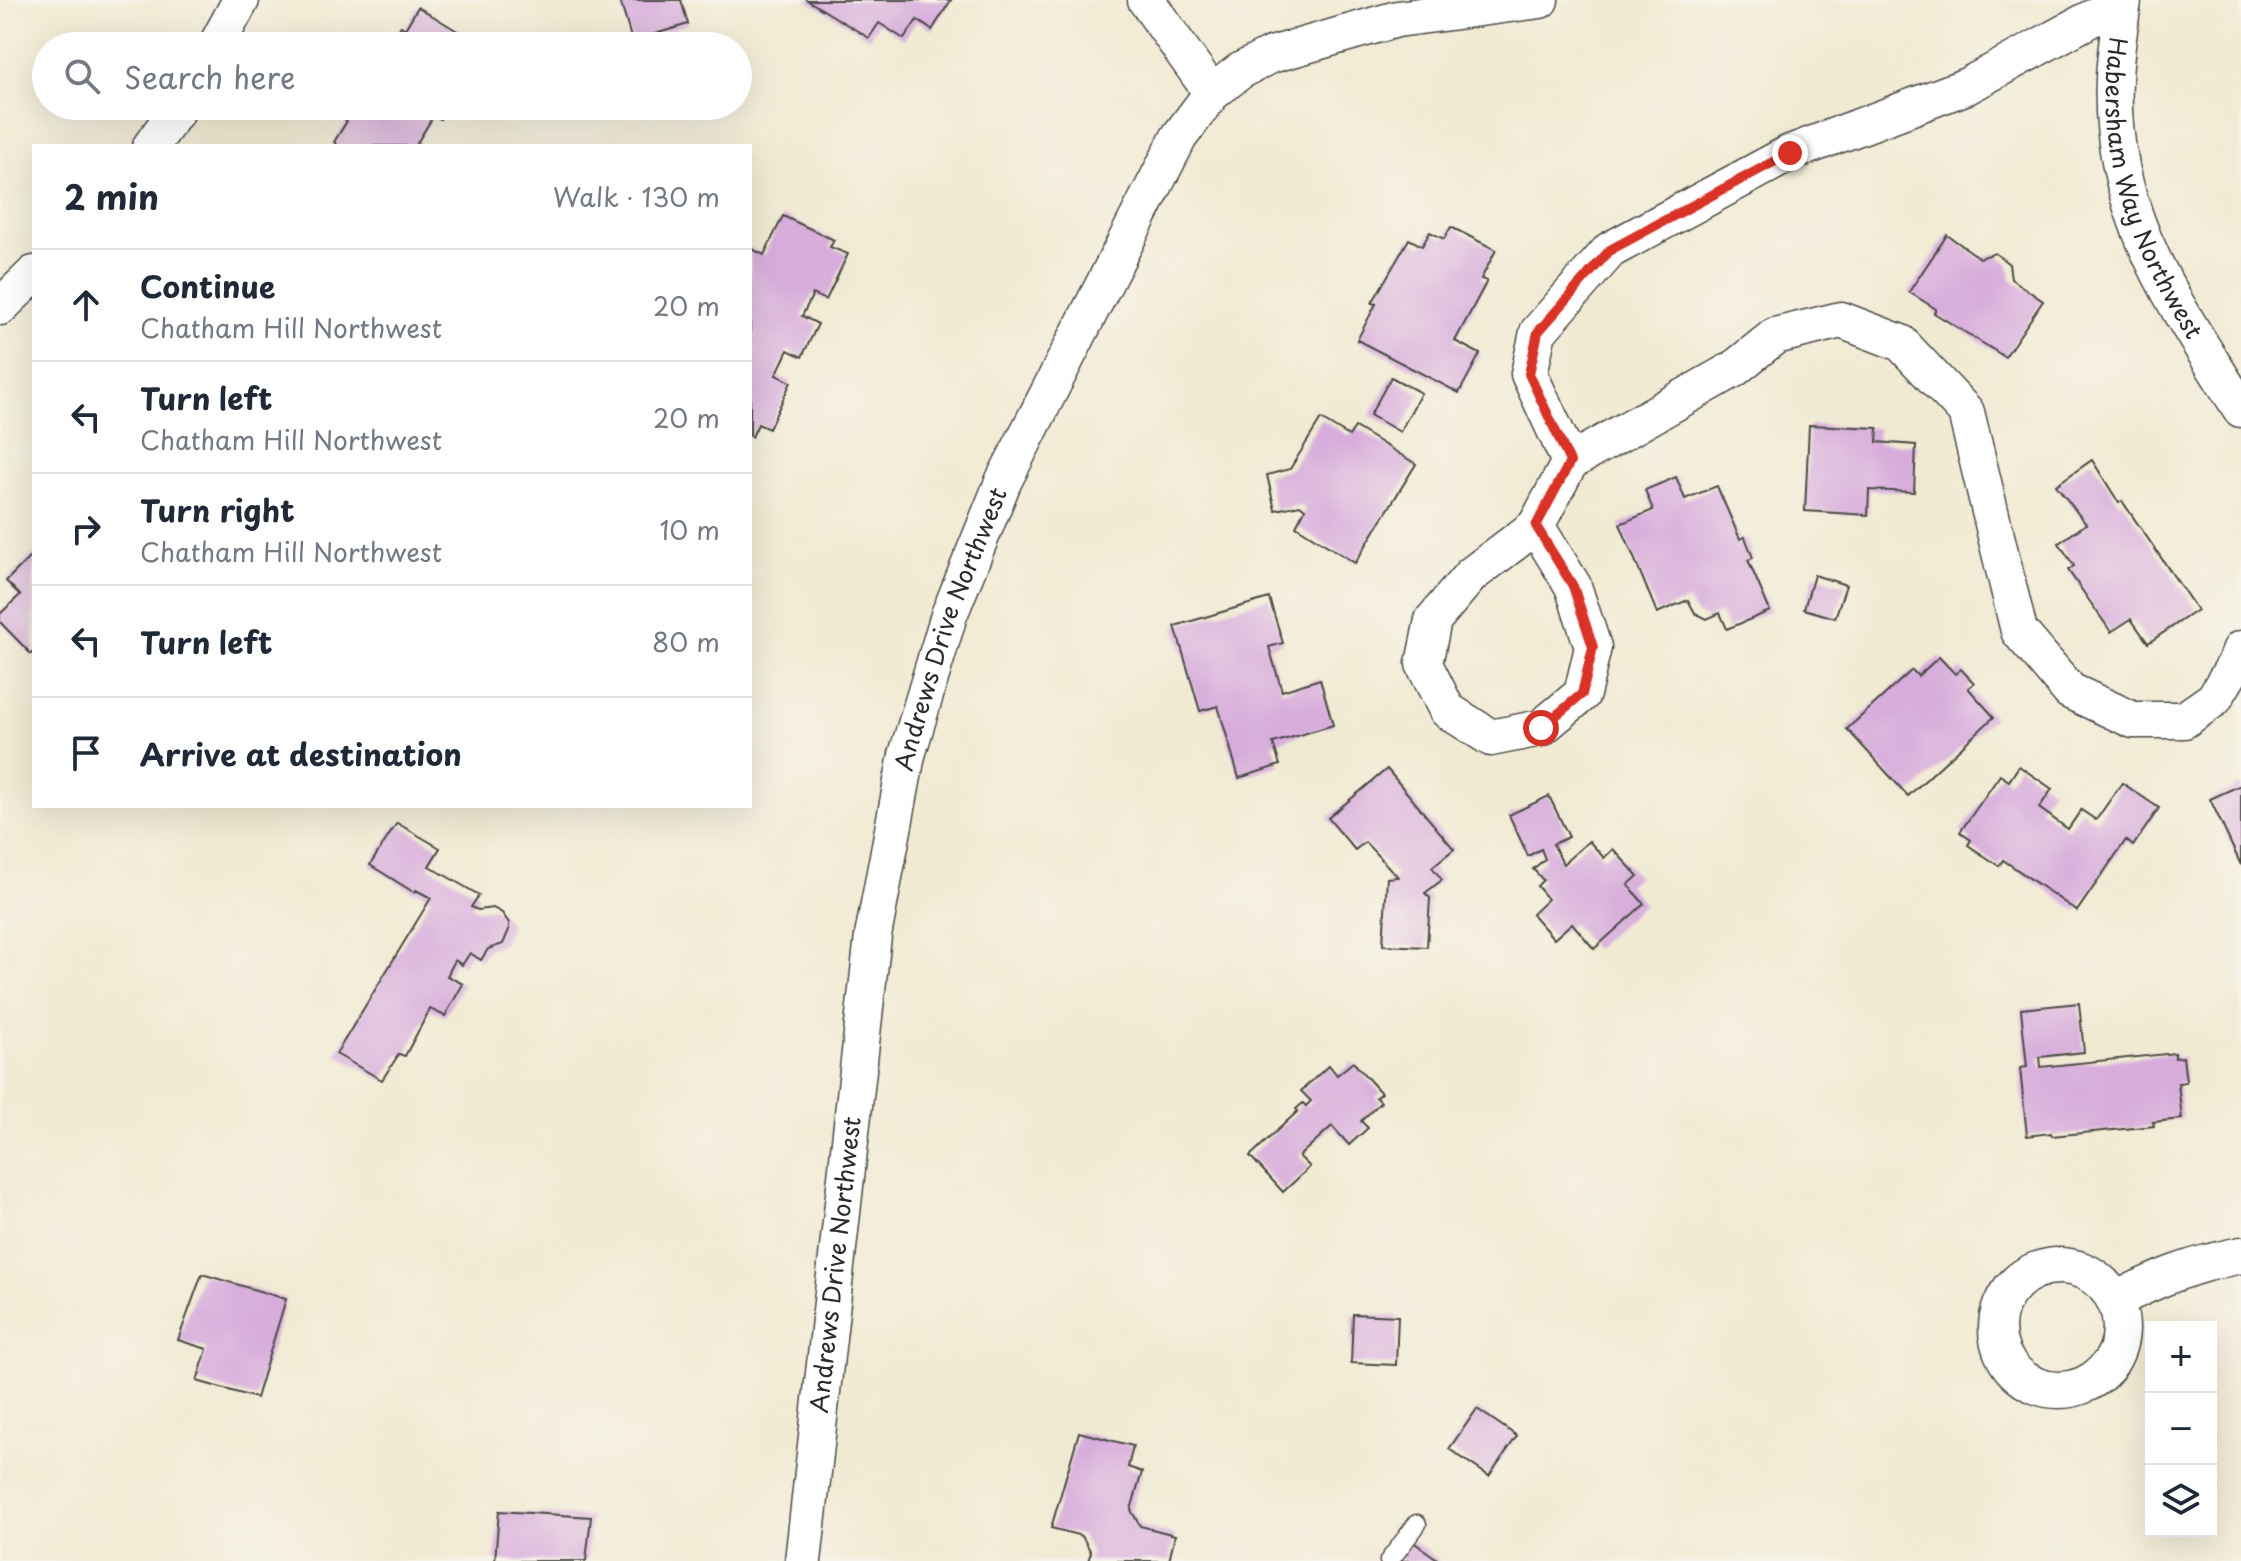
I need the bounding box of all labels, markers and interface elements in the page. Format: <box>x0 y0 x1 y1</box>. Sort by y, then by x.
search box <box>32 32 752 120</box>
street label: Habersham Way Northwest <box>2098 35 2213 345</box>
icon: search <box>60 54 104 98</box>
text: Search here <box>124 54 296 99</box>
route end <box>1772 135 1808 171</box>
text: 2 min <box>64 170 159 222</box>
text: Walk · 130 m <box>553 177 720 216</box>
text: Continue <box>140 263 275 308</box>
icon: ahead <box>64 283 108 327</box>
text: 20 m <box>653 286 720 325</box>
text: Chatham Hill Northwest <box>140 308 442 347</box>
text: Turn left <box>140 375 272 420</box>
icon: left <box>64 395 108 439</box>
text: 20 m <box>653 398 720 437</box>
text: Chatham Hill Northwest <box>140 420 442 459</box>
street label: Andrews Drive Northwest <box>884 482 1015 774</box>
text: Turn right <box>140 487 295 532</box>
icon: right <box>64 507 108 551</box>
text: 10 m <box>659 510 720 549</box>
text: Chatham Hill Northwest <box>140 532 442 571</box>
icon: left <box>64 619 108 663</box>
text: Turn left <box>140 619 272 664</box>
text: 80 m <box>652 622 720 661</box>
route start <box>1523 710 1559 746</box>
icon: arrive <box>64 731 108 775</box>
text: Arrive at destination <box>140 731 462 776</box>
street label: Andrews Drive Northwest <box>800 1115 869 1415</box>
map controls <box>2145 1321 2217 1537</box>
button: + <box>2145 1321 2217 1393</box>
button: − <box>2145 1393 2217 1465</box>
button: layers <box>2145 1465 2217 1537</box>

